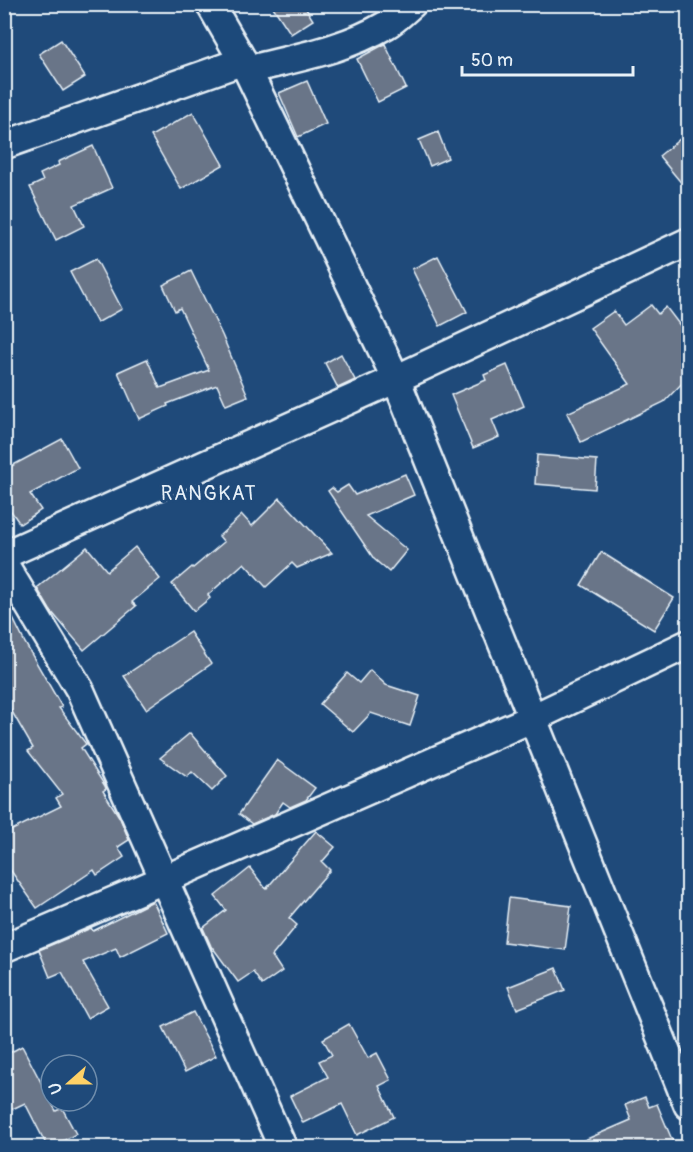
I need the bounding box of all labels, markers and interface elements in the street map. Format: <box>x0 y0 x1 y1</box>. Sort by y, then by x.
scale bar <box>462 39 633 77</box>
text: 50 m <box>471 49 513 72</box>
district label: RANGKAT <box>161 481 257 506</box>
north arrow <box>39 1053 99 1113</box>
text: U <box>45 1079 67 1097</box>

